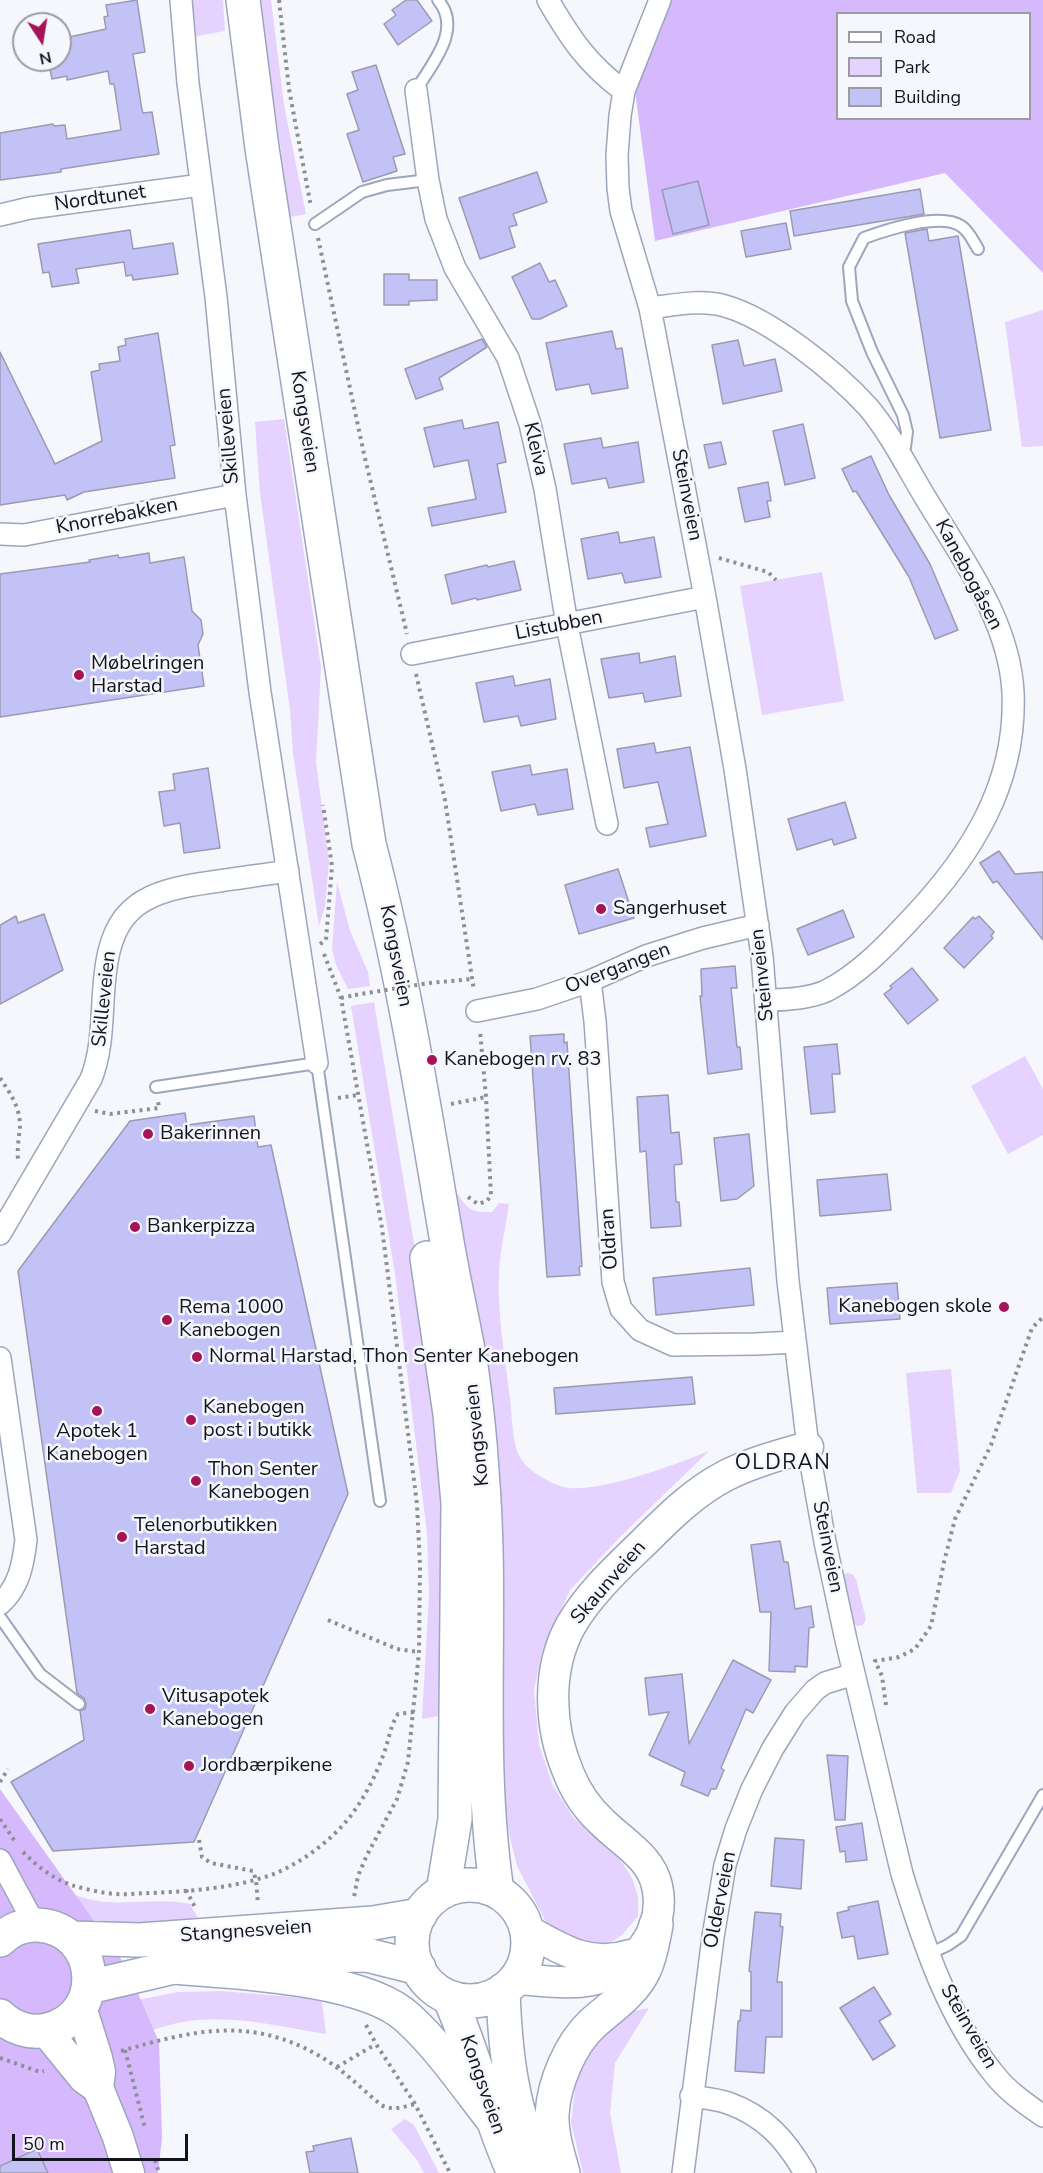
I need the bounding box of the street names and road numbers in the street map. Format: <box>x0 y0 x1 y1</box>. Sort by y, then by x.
street label: Nordtunet <box>53 181 147 217</box>
street label: Kongsveien <box>284 369 324 475</box>
street label: Skilleveien <box>213 387 245 485</box>
street label: Kleiva <box>517 420 553 478</box>
street label: Steinveien <box>665 447 707 543</box>
street label: Knorrebakken <box>54 493 180 541</box>
street label: Kanebogåsen <box>929 516 1007 634</box>
street label: Listubben <box>513 606 605 646</box>
street label: Kongsveien <box>373 903 417 1009</box>
street label: Steinveien <box>746 927 780 1023</box>
street label: Overgangen <box>562 938 674 1000</box>
street label: Skilleveien <box>88 950 122 1048</box>
street label: Oldran <box>596 1207 624 1271</box>
street label: Kongsveien <box>461 1382 495 1488</box>
street label: Steinveien <box>806 1499 848 1595</box>
street label: Skaunveien <box>566 1536 652 1630</box>
street label: Olderveien <box>700 1849 742 1951</box>
street label: Stangnesveien <box>179 1915 313 1949</box>
street label: Steinveien <box>934 1981 1002 2073</box>
street label: Kongsveien <box>454 2032 510 2138</box>

